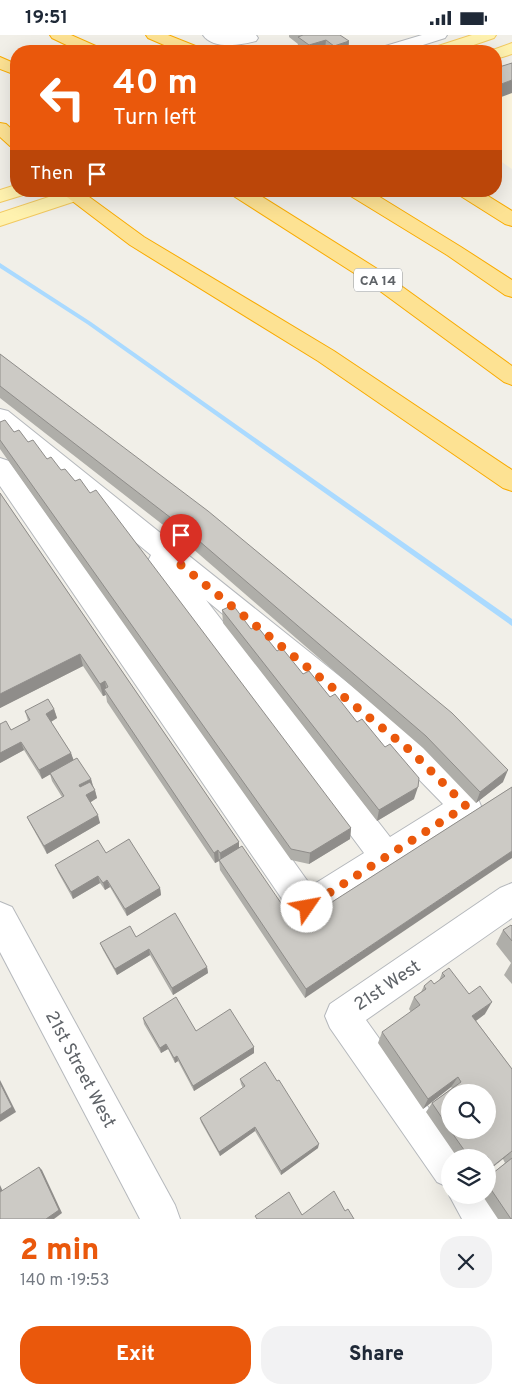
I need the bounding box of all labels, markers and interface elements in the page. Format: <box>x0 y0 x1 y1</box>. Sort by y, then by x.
text: 19:51 <box>25 6 68 30</box>
text: 40 m <box>113 62 198 106</box>
icon: left <box>30 65 95 130</box>
text: Turn left <box>113 105 196 132</box>
icon: arrive <box>83 160 111 188</box>
text: Then <box>30 162 73 186</box>
road number: CA 14 <box>354 269 402 291</box>
pin <box>160 514 202 565</box>
icon: arrive <box>167 521 195 549</box>
position arrow <box>280 880 332 932</box>
street label: 21st West <box>350 956 426 1017</box>
street label: 21st Street West <box>39 1007 120 1132</box>
map controls <box>441 1084 496 1204</box>
button: search <box>441 1084 496 1139</box>
button: layers <box>441 1149 496 1204</box>
text: 2 min <box>20 1233 99 1270</box>
button: close <box>440 1236 492 1288</box>
text: 140 m · 19:53 <box>20 1271 109 1291</box>
button: Exit <box>20 1326 251 1384</box>
button: Share <box>261 1326 492 1384</box>

